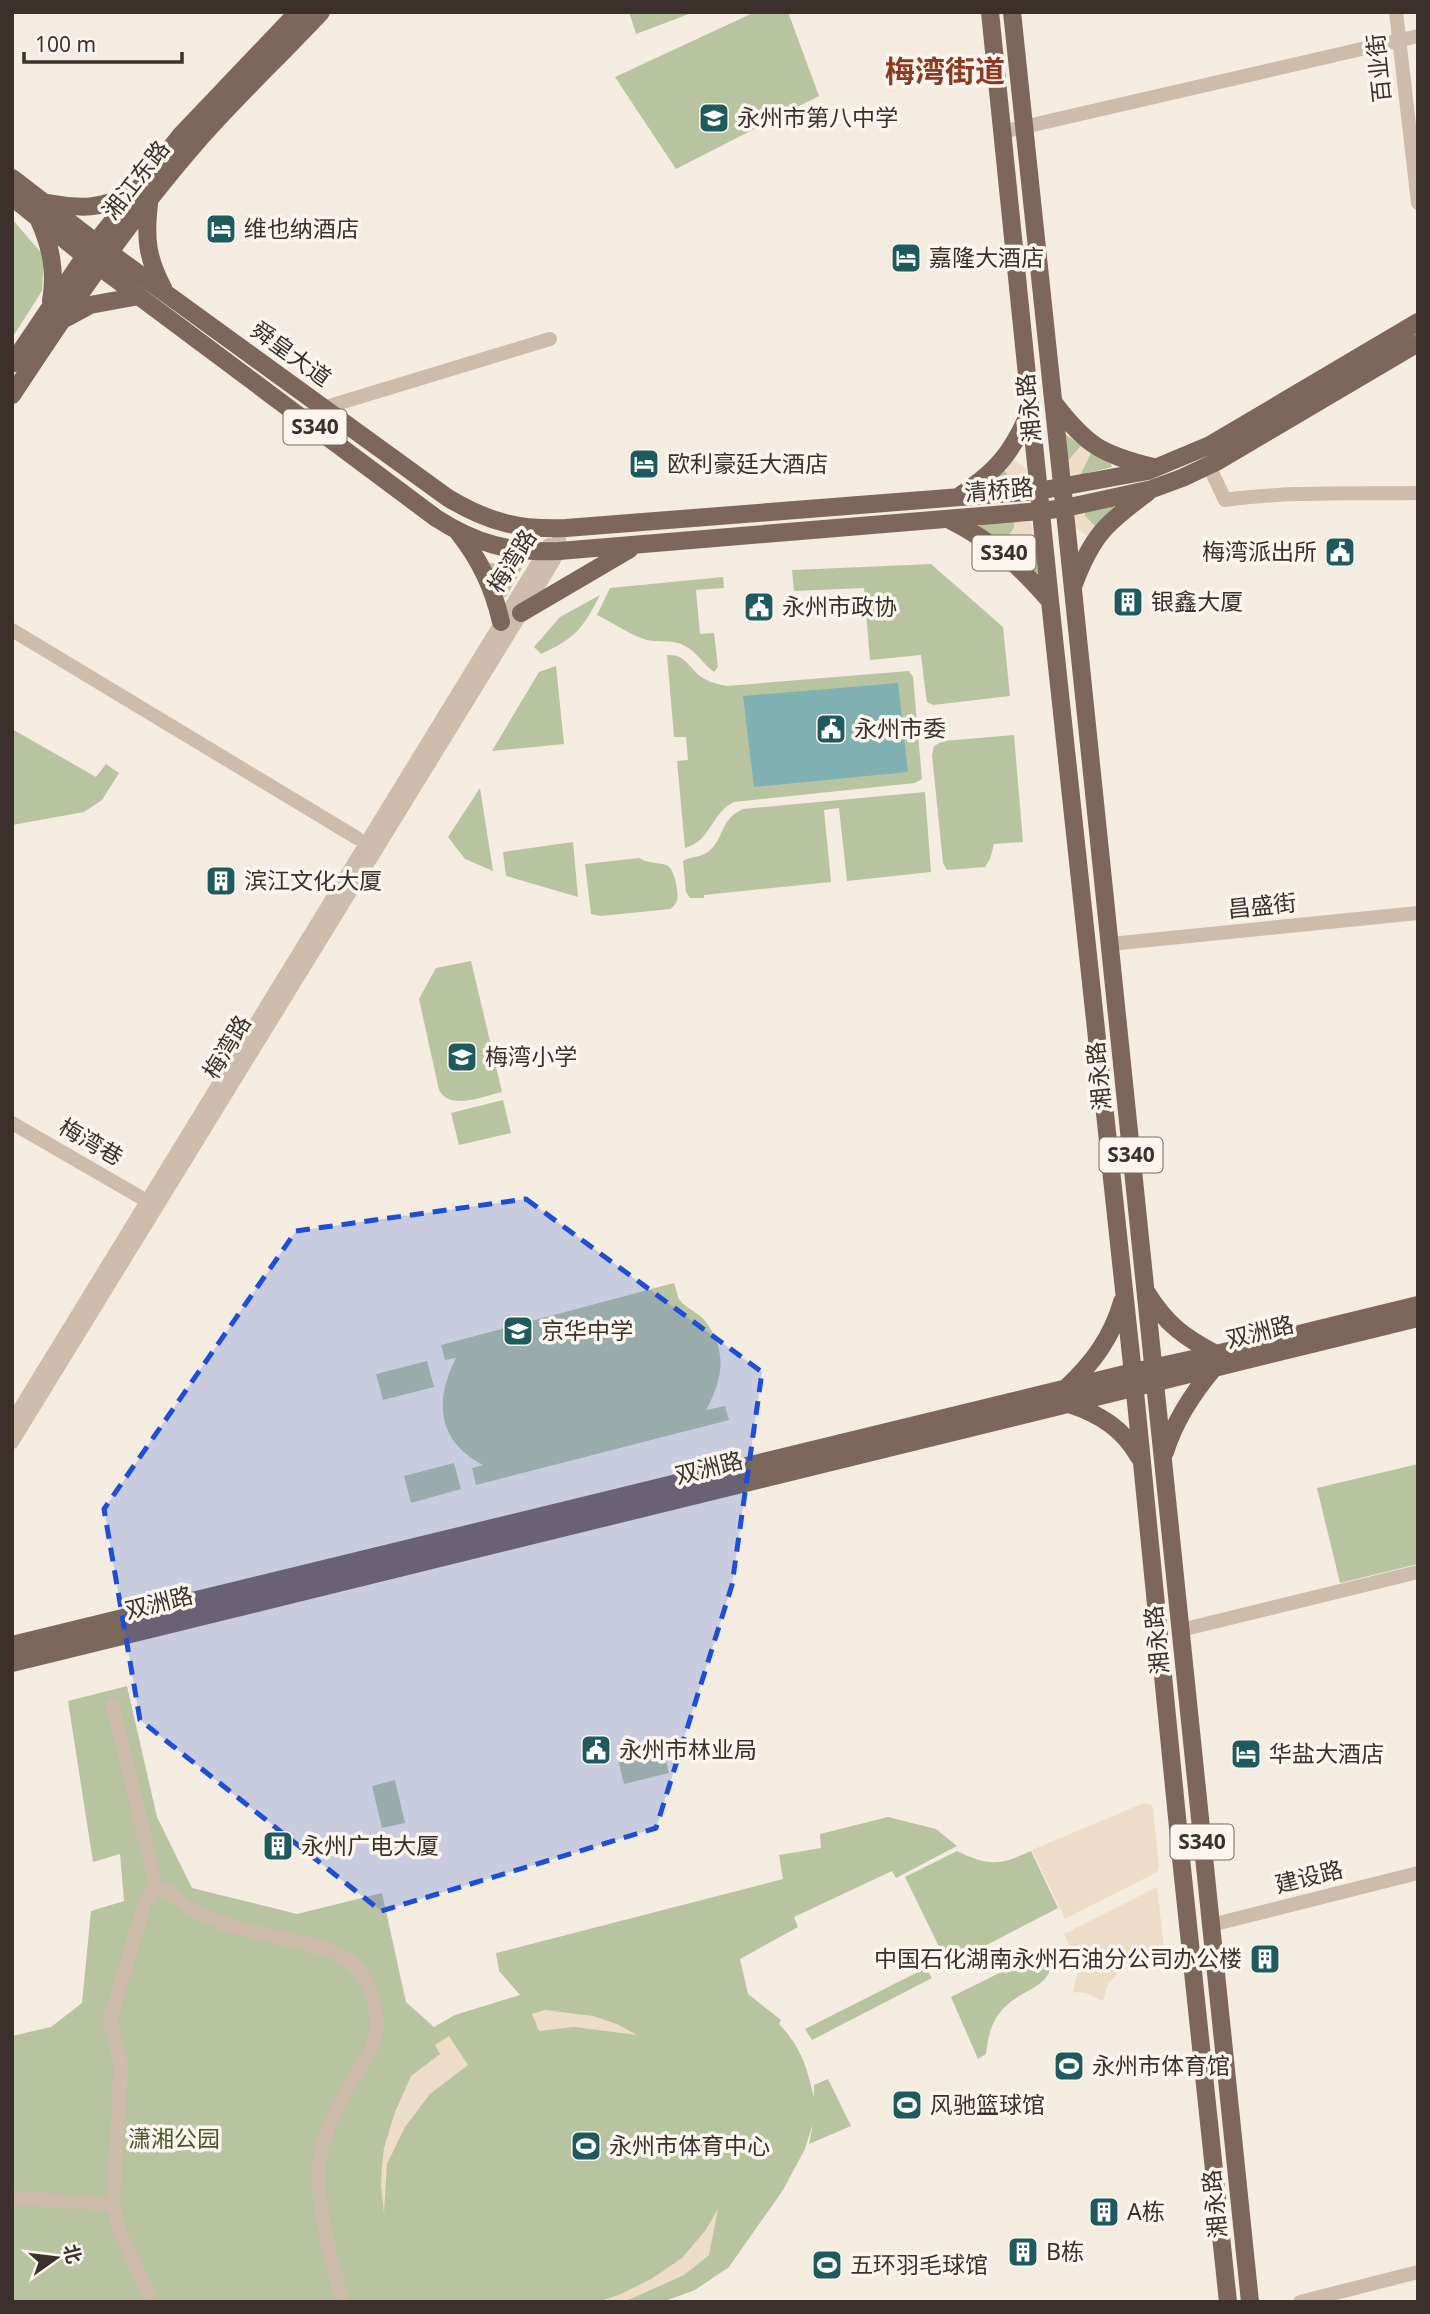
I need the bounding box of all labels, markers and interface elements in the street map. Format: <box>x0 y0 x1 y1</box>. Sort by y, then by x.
scale bar <box>24 21 182 65</box>
text: 100 m <box>35 30 96 58</box>
street label: 百业街 <box>1358 32 1398 104</box>
district label: 梅湾街道 <box>885 50 1005 91</box>
school or university icon: 永州市第八中学 <box>697 101 731 135</box>
place label: 永州市第八中学 <box>737 101 898 133</box>
street label: 湘江东路 <box>94 133 176 225</box>
hotel icon: 维也纳酒店 <box>204 212 238 246</box>
place label: 维也纳酒店 <box>244 212 359 244</box>
hotel icon: 嘉隆大酒店 <box>889 241 923 275</box>
place label: 嘉隆大酒店 <box>929 241 1044 273</box>
street label: 舜皇大道 <box>245 313 338 393</box>
street label: 湘永路 <box>1008 372 1048 444</box>
road number: S340 <box>284 410 346 444</box>
hotel icon: 欧利豪廷大酒店 <box>627 447 661 481</box>
place label: 欧利豪廷大酒店 <box>667 447 828 479</box>
street label: 清桥路 <box>963 470 1035 508</box>
street label: 梅湾路 <box>479 523 543 598</box>
place label: 梅湾派出所 <box>1202 535 1317 567</box>
public building icon: 梅湾派出所 <box>1323 535 1357 569</box>
road number: S340 <box>972 536 1036 570</box>
building icon: 银鑫大厦 <box>1111 585 1145 619</box>
place label: 银鑫大厦 <box>1151 585 1243 617</box>
public building icon: 永州市政协 <box>742 590 776 624</box>
place label: 永州市政协 <box>782 590 897 622</box>
public building icon: 永州市委 <box>814 712 848 746</box>
place label: 永州市委 <box>854 712 946 744</box>
building icon: 滨江文化大厦 <box>204 864 238 898</box>
place label: 滨江文化大厦 <box>244 864 382 896</box>
street label: 昌盛街 <box>1226 885 1298 925</box>
street label: 梅湾路 <box>195 1009 258 1084</box>
school or university icon: 梅湾小学 <box>445 1040 479 1074</box>
place label: 梅湾小学 <box>485 1040 577 1072</box>
street label: 湘永路 <box>1078 1040 1118 1112</box>
street label: 梅湾巷 <box>54 1110 129 1172</box>
road number: S340 <box>1100 1138 1162 1172</box>
street label: 双洲路 <box>1222 1307 1297 1355</box>
school or university icon: 京华中学 <box>501 1314 535 1348</box>
place label: 京华中学 <box>541 1314 633 1346</box>
street label: 双洲路 <box>671 1443 746 1491</box>
street label: 双洲路 <box>121 1578 196 1626</box>
street label: 湘永路 <box>1136 1604 1176 1676</box>
public building icon: 永州市林业局 <box>579 1733 613 1767</box>
place label: 永州市林业局 <box>619 1733 757 1765</box>
hotel icon: 华盐大酒店 <box>1229 1737 1263 1771</box>
place label: 华盐大酒店 <box>1269 1737 1384 1769</box>
road number: S340 <box>1170 1825 1234 1860</box>
building icon: 永州广电大厦 <box>261 1829 295 1863</box>
place label: 永州广电大厦 <box>301 1829 439 1861</box>
street label: 建设路 <box>1271 1852 1346 1900</box>
place label: 中国石化湖南永州石油分公司办公楼 <box>874 1942 1242 1974</box>
building icon: 中国石化湖南永州石油分公司办公楼 <box>1248 1942 1282 1976</box>
sports icon: 永州市体育馆 <box>1052 2049 1086 2083</box>
place label: 永州市体育馆 <box>1092 2049 1230 2081</box>
sports icon: 风驰篮球馆 <box>890 2088 924 2122</box>
place label: 风驰篮球馆 <box>930 2088 1045 2120</box>
park label: 潇湘公园 <box>128 2122 220 2154</box>
sports icon: 永州市体育中心 <box>569 2129 603 2163</box>
place label: 永州市体育中心 <box>609 2129 770 2161</box>
street label: 湘永路 <box>1194 2168 1234 2240</box>
building icon: A栋 <box>1087 2195 1121 2229</box>
place label: A栋 <box>1127 2195 1165 2227</box>
north arrow <box>21 2223 91 2293</box>
building icon: B栋 <box>1006 2235 1040 2269</box>
place label: B栋 <box>1046 2235 1084 2267</box>
text: 北 <box>58 2242 87 2266</box>
sports icon: 五环羽毛球馆 <box>810 2248 844 2282</box>
place label: 五环羽毛球馆 <box>850 2248 988 2280</box>

